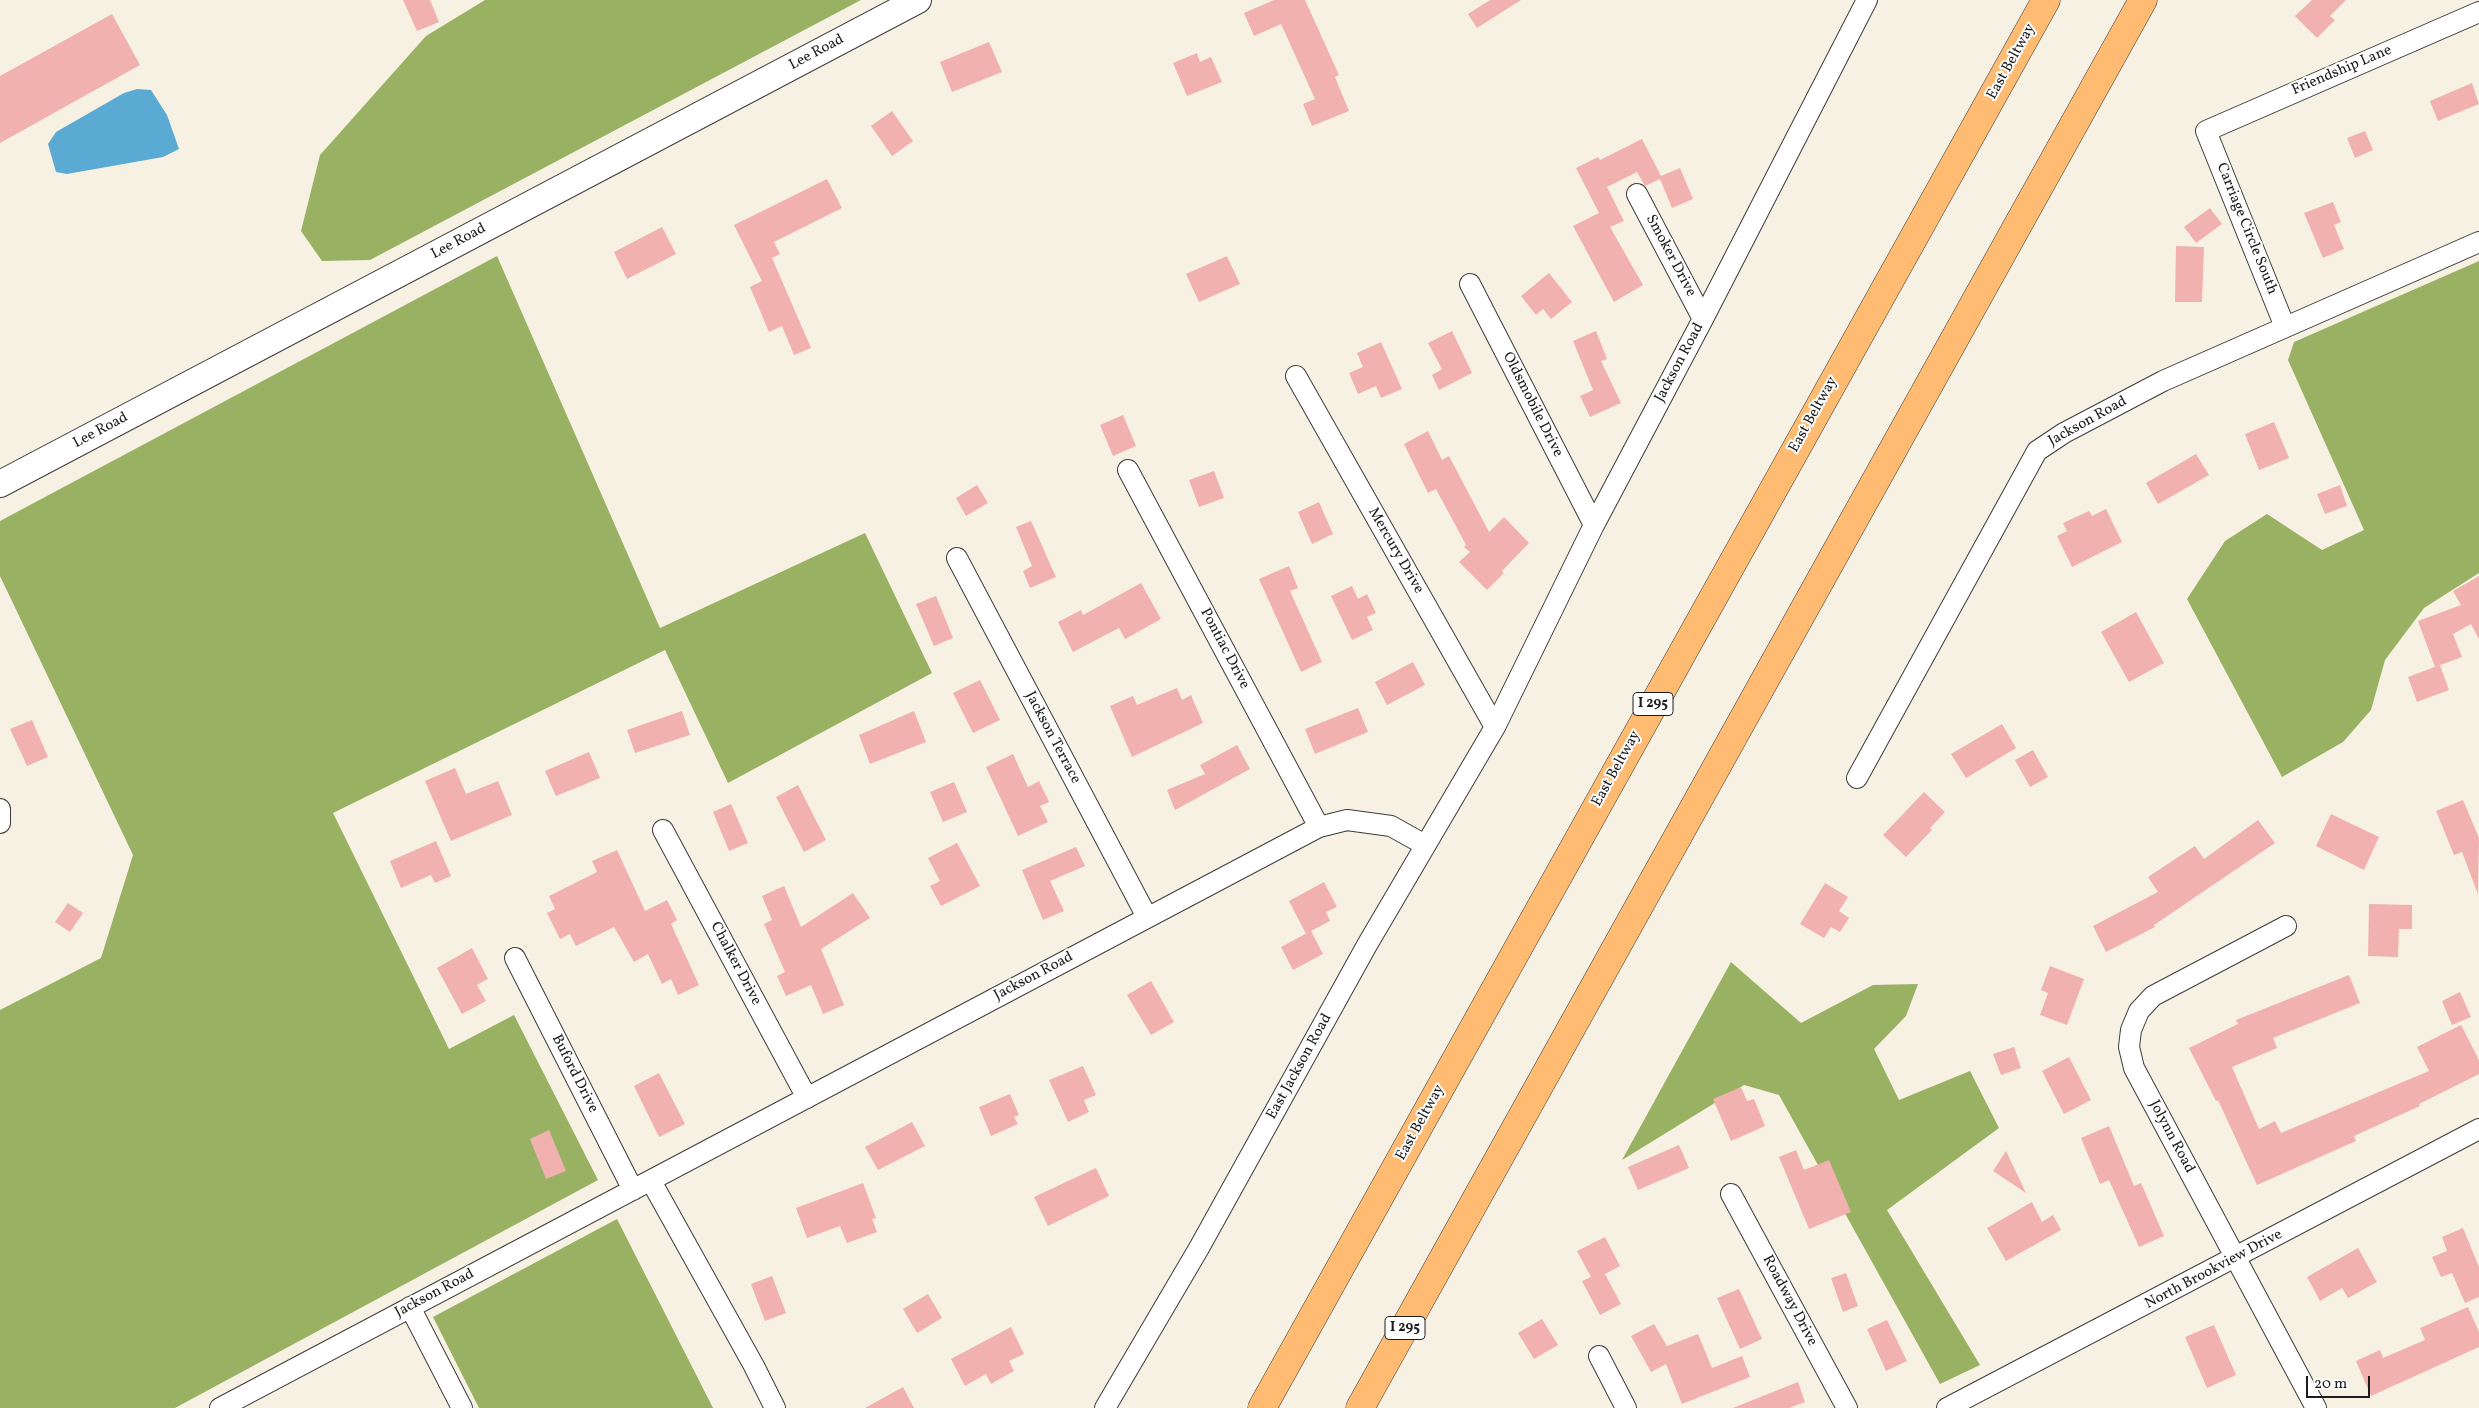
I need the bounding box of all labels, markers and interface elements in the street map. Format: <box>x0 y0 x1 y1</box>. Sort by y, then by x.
street label: East Beltway <box>1984 21 2040 103</box>
street label: Lee Road <box>787 31 847 75</box>
street label: Friendship Lane <box>2289 42 2395 100</box>
street label: Carriage Circle South <box>2211 161 2281 297</box>
street label: Smoker Drive <box>1641 212 1699 300</box>
street label: Lee Road <box>429 220 489 264</box>
street label: Jackson Road <box>1652 320 1708 406</box>
street label: Oldsmobile Drive <box>1498 350 1566 460</box>
street label: East Beltway <box>1786 374 1842 456</box>
street label: Jackson Road <box>2046 393 2130 451</box>
street label: Lee Road <box>71 409 131 453</box>
street label: Mercury Drive <box>1363 505 1427 597</box>
street label: Pontiac Drive <box>1195 606 1253 692</box>
street label: Jackson Terrace <box>1020 689 1084 787</box>
road number: I 295 <box>1633 692 1673 716</box>
street label: East Beltway <box>1589 728 1645 810</box>
street label: Chalker Drive <box>706 919 764 1009</box>
street label: Jackson Road <box>991 949 1077 1005</box>
street label: East Jackson Road <box>1263 1011 1337 1123</box>
street label: Buford Drive <box>547 1032 601 1116</box>
street label: East Beltway <box>1393 1082 1449 1164</box>
street label: Jolynn Road <box>2144 1097 2198 1177</box>
street label: North Brookview Drive <box>2142 1226 2286 1314</box>
street label: Roadway Drive <box>1758 1253 1820 1349</box>
street label: Jackson Road <box>392 1266 478 1322</box>
road number: I 295 <box>1385 1316 1425 1340</box>
scale bar <box>2309 1366 2373 1398</box>
text: 20 m <box>2314 1374 2347 1395</box>

